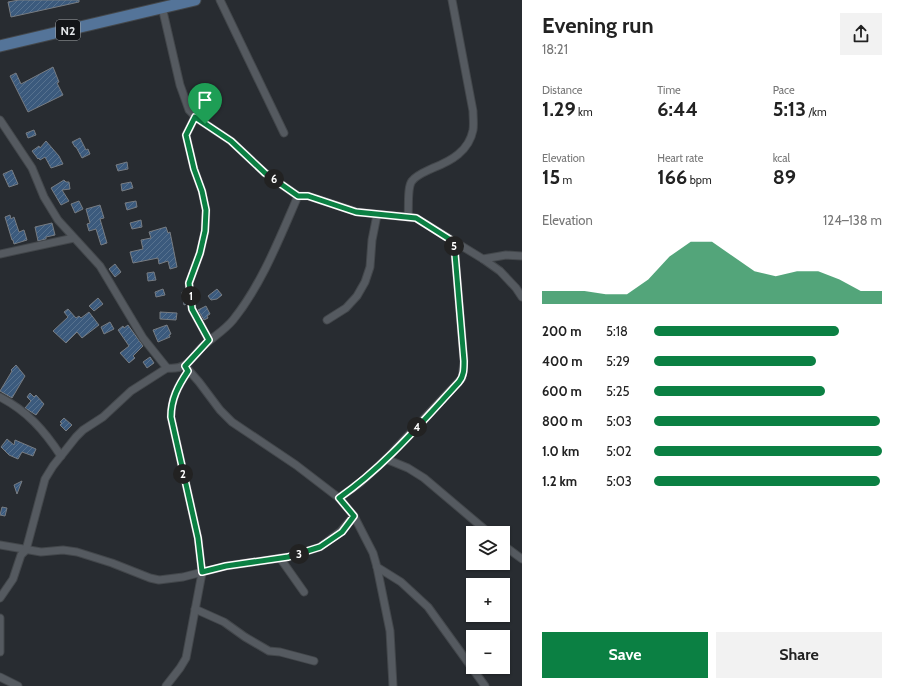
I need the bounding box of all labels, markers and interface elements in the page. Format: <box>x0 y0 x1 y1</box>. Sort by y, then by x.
text: Evening run <box>542 12 654 39</box>
button: share <box>840 13 882 55</box>
road number: N2 <box>56 20 80 40</box>
text: 18:21 <box>542 41 568 57</box>
pin <box>188 83 222 124</box>
text: Distance <box>542 83 583 97</box>
text: Time <box>657 83 681 97</box>
text: Pace <box>773 83 795 97</box>
icon: arrive <box>194 89 216 111</box>
text: 1.29 <box>542 97 576 121</box>
text: 6:44 <box>657 97 698 121</box>
text: 5:13 <box>773 97 806 121</box>
text: km <box>576 105 593 119</box>
text: /km <box>806 105 827 119</box>
text: Elevation <box>542 151 585 165</box>
text: Heart rate <box>657 151 703 165</box>
text: kcal <box>773 151 790 165</box>
text: 15 <box>542 165 560 189</box>
text: 166 <box>657 165 687 189</box>
text: 89 <box>773 165 796 189</box>
pin: 6 <box>264 169 284 189</box>
text: 6 <box>271 172 277 186</box>
text: m <box>560 173 572 187</box>
text: bpm <box>687 173 712 187</box>
text: Elevation <box>542 212 593 228</box>
text: 124–138 m <box>823 212 882 228</box>
pin: 5 <box>444 236 464 256</box>
text: 5 <box>451 239 457 253</box>
pin: 1 <box>181 286 201 306</box>
text: 1 <box>189 289 193 303</box>
text: 200 m <box>542 323 581 339</box>
text: 5:18 <box>606 323 628 339</box>
text: 400 m <box>542 353 583 369</box>
text: 5:29 <box>606 353 630 369</box>
text: 600 m <box>542 383 582 399</box>
text: 5:25 <box>606 383 630 399</box>
text: 800 m <box>542 413 582 429</box>
text: 5:03 <box>606 413 632 429</box>
pin: 4 <box>407 417 427 437</box>
text: 4 <box>414 420 420 434</box>
text: 1.0 km <box>542 443 579 459</box>
text: 5:02 <box>606 443 632 459</box>
pin: 2 <box>173 464 193 484</box>
text: 2 <box>180 467 186 481</box>
text: 1.2 km <box>542 473 577 489</box>
text: 5:03 <box>606 473 632 489</box>
map controls <box>466 526 510 674</box>
button: layers <box>466 526 510 570</box>
pin: 3 <box>289 544 309 564</box>
text: 3 <box>296 547 302 561</box>
button: + <box>466 578 510 622</box>
button: − <box>466 630 510 674</box>
button: Save <box>542 632 708 678</box>
button: Share <box>716 632 882 678</box>

